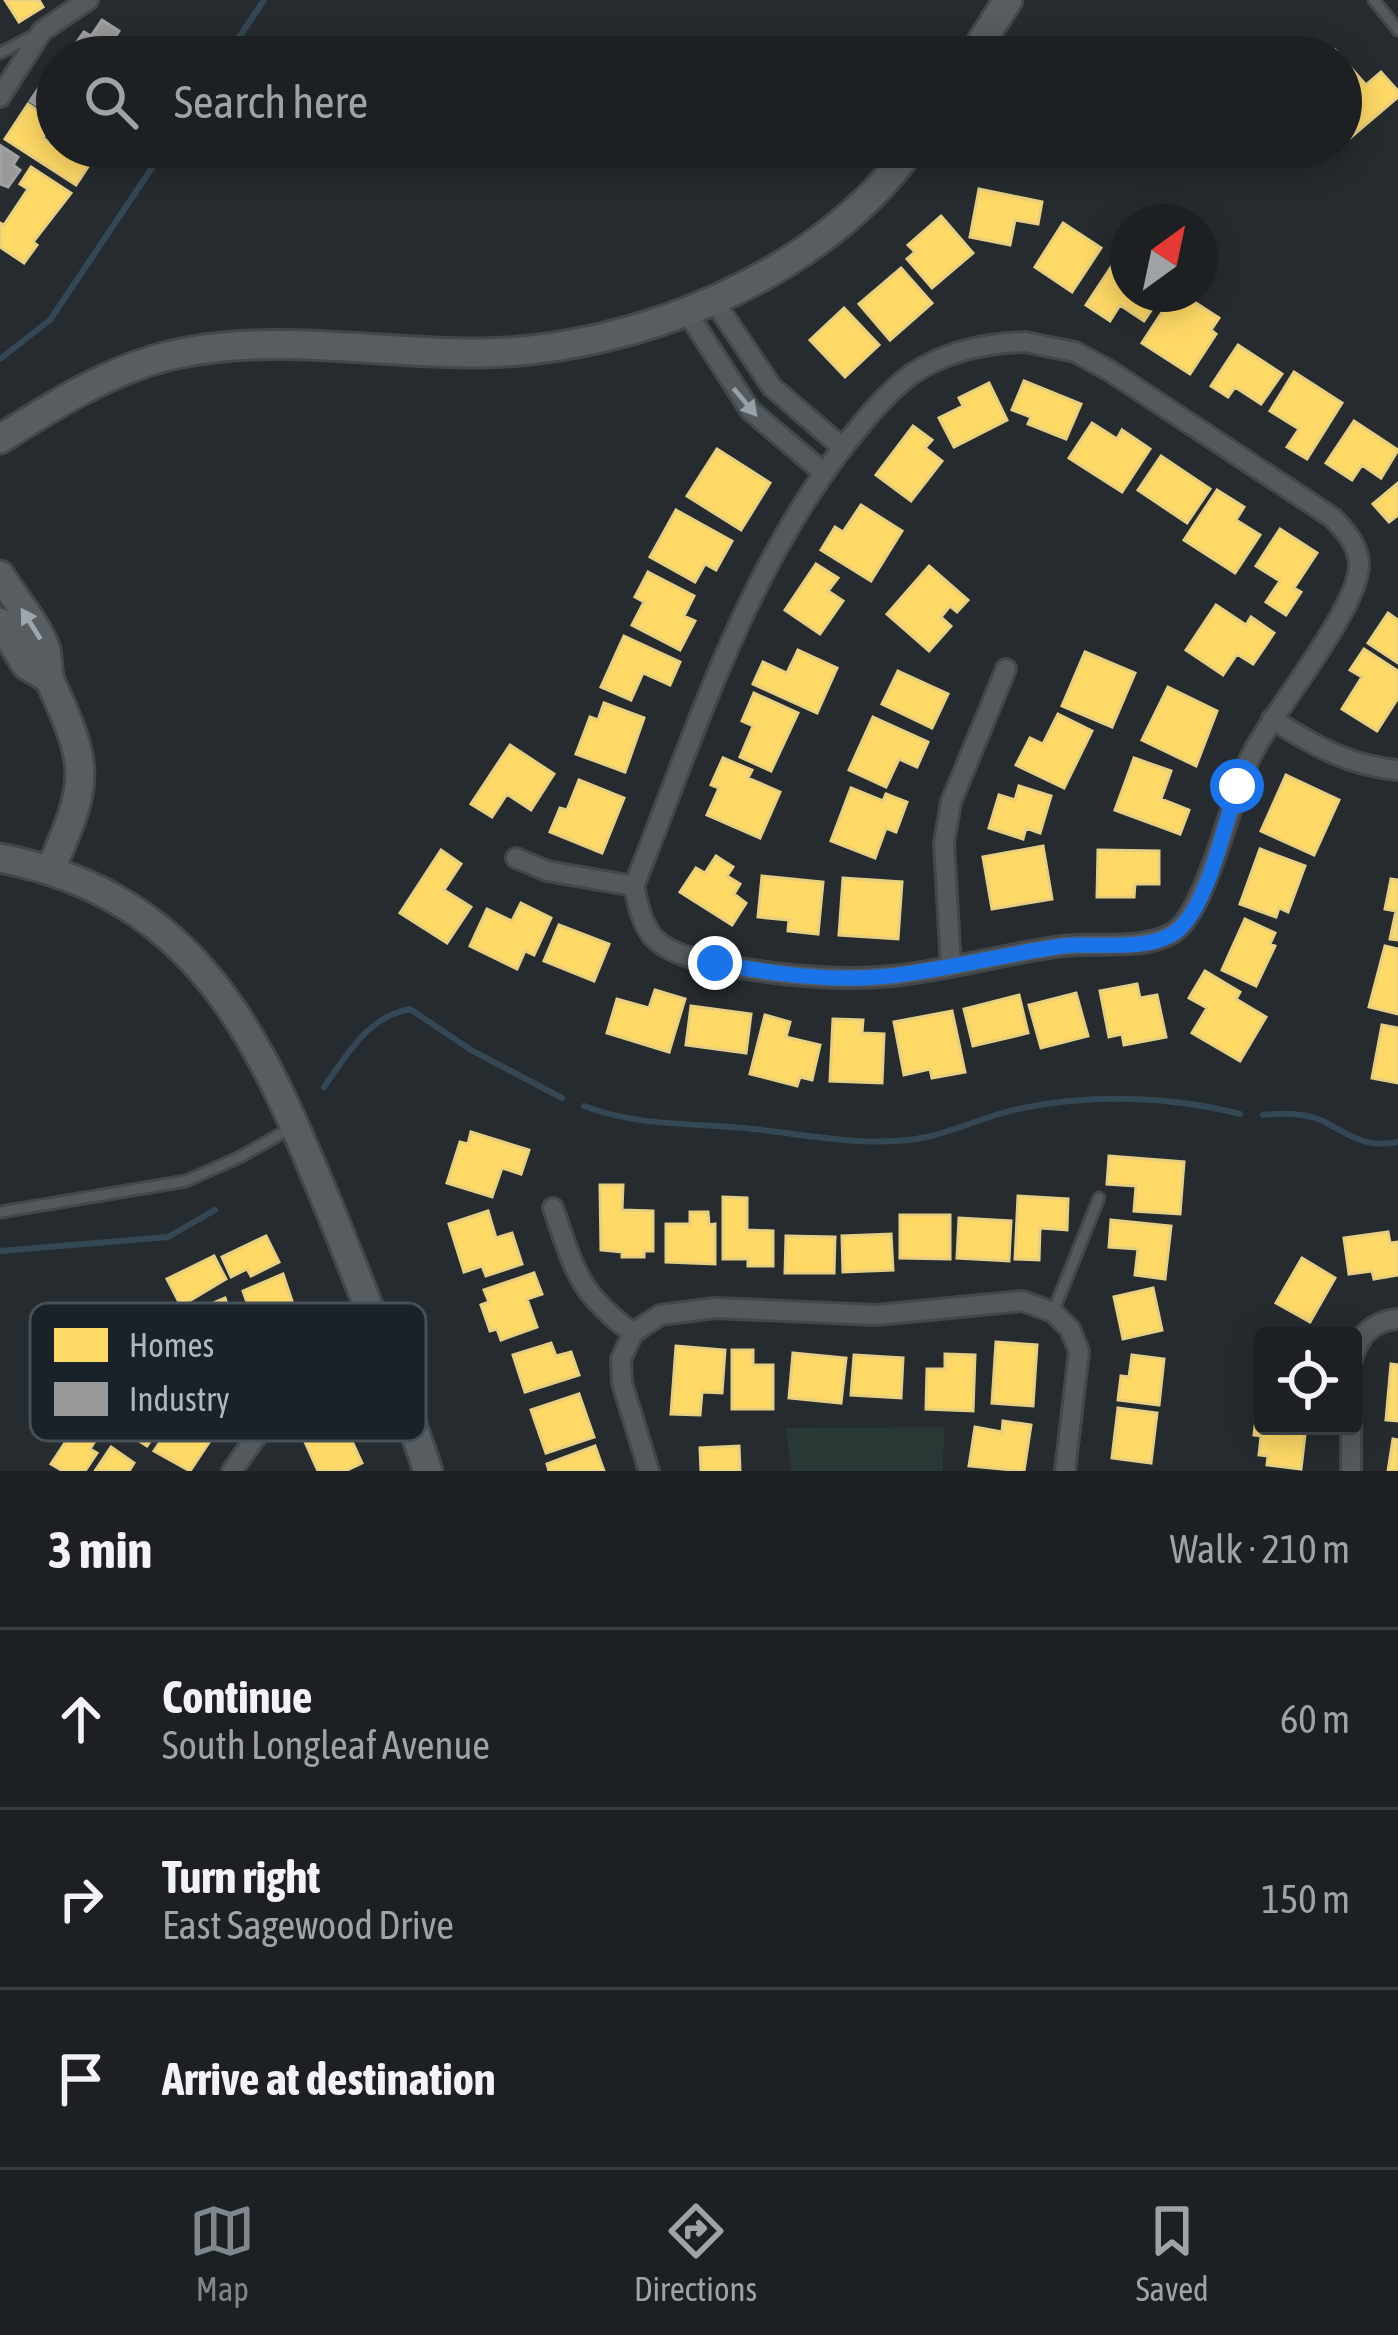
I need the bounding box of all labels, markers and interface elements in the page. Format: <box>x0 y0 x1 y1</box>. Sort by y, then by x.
search box <box>36 36 1362 168</box>
icon: search <box>78 69 144 135</box>
text: Search here <box>174 76 368 128</box>
north arrow <box>1110 204 1218 312</box>
one-way arrow <box>731 387 757 417</box>
one-way arrow <box>21 607 42 641</box>
route start <box>1210 759 1264 813</box>
route end <box>688 936 742 990</box>
legend <box>30 1303 426 1441</box>
text: Homes <box>129 1326 214 1364</box>
map controls <box>1254 1327 1362 1435</box>
button: locate <box>1254 1327 1362 1435</box>
text: Industry <box>129 1380 230 1418</box>
text: 3 min <box>48 1520 152 1579</box>
text: Walk · 210 m <box>1170 1527 1350 1571</box>
text: Continue <box>162 1671 313 1723</box>
icon: ahead <box>48 1686 114 1752</box>
text: 60 m <box>1280 1697 1350 1741</box>
text: South Longleaf Avenue <box>162 1723 490 1767</box>
text: Turn right <box>162 1851 320 1903</box>
icon: right <box>48 1866 114 1932</box>
text: 150 m <box>1262 1877 1350 1921</box>
text: East Sagewood Drive <box>162 1903 454 1947</box>
icon: arrive <box>48 2046 114 2112</box>
text: Arrive at destination <box>162 2053 496 2105</box>
tab: Map <box>189 2198 255 2308</box>
tab: Directions <box>634 2198 757 2308</box>
tab: Saved <box>1136 2198 1209 2308</box>

